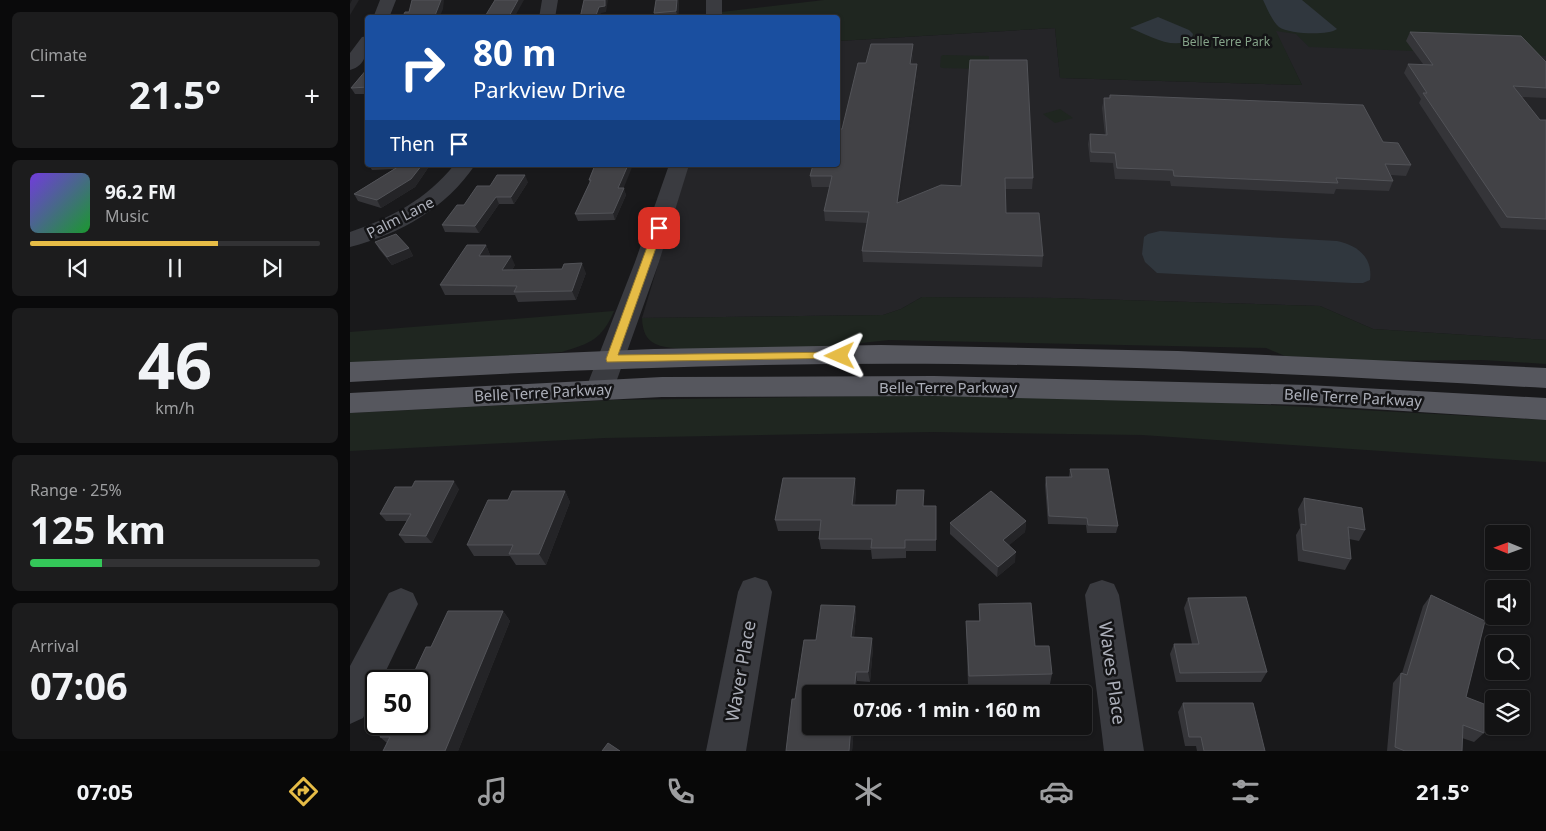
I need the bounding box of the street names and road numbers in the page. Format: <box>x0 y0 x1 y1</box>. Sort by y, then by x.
street label: Palm Lane <box>363 191 437 243</box>
street label: Belle Terre Parkway <box>879 377 1017 397</box>
street label: Belle Terre Parkway <box>474 378 613 406</box>
street label: Belle Terre Parkway <box>1284 383 1423 411</box>
street label: Waver Place <box>719 619 761 723</box>
street label: Waves Place <box>1094 620 1132 726</box>

